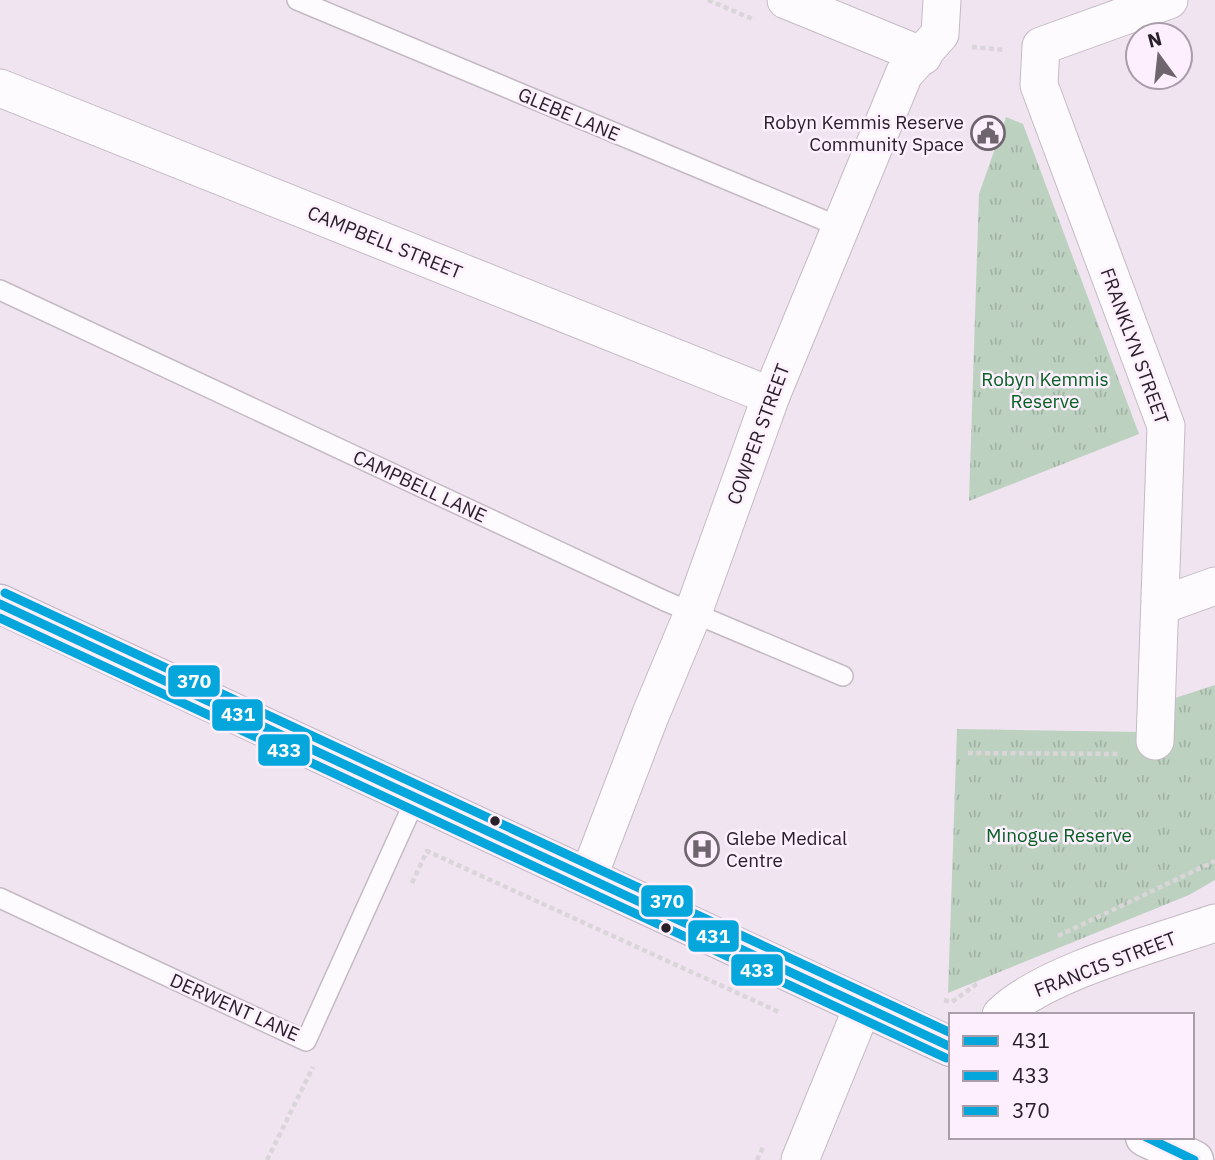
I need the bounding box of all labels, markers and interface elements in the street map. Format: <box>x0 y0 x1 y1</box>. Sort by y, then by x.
north arrow <box>1124 21 1194 91</box>
text: N <box>1145 26 1164 53</box>
street label: GLEBE LANE <box>514 82 624 146</box>
place label: Robyn Kemmis Reserve Community Space <box>763 110 964 156</box>
public building icon: Robyn Kemmis Reserve Community Space <box>969 114 1007 152</box>
street label: CAMPBELL STREET <box>304 200 466 284</box>
street label: FRANKLYN STREET <box>1096 265 1174 428</box>
street label: COWPER STREET <box>721 360 795 508</box>
park label: Robyn Kemmis Reserve <box>981 367 1109 413</box>
street label: CAMPBELL LANE <box>349 445 491 527</box>
line badge: 370 <box>167 664 221 698</box>
text: 370 <box>177 669 211 693</box>
line badge: 431 <box>211 698 264 732</box>
text: 431 <box>221 702 256 726</box>
line badge: 433 <box>257 733 311 767</box>
text: 433 <box>267 738 301 762</box>
unlabelled marker <box>488 814 502 828</box>
park label: Minogue Reserve <box>986 823 1132 847</box>
place label: Glebe Medical Centre <box>726 826 847 872</box>
hospital icon: Glebe Medical Centre <box>683 830 721 868</box>
line badge: 370 <box>640 884 694 918</box>
text: 370 <box>650 889 684 913</box>
line badge: 431 <box>687 919 740 953</box>
unlabelled marker <box>659 921 673 935</box>
text: 431 <box>696 924 731 948</box>
street label: FRANCIS STREET <box>1031 926 1180 1002</box>
line badge: 433 <box>730 953 784 987</box>
text: 433 <box>740 958 774 982</box>
street label: DERWENT LANE <box>167 968 303 1046</box>
legend <box>949 1013 1194 1139</box>
text: 431 <box>1012 1026 1050 1054</box>
text: 433 <box>1012 1061 1050 1089</box>
text: 370 <box>1012 1096 1050 1124</box>

